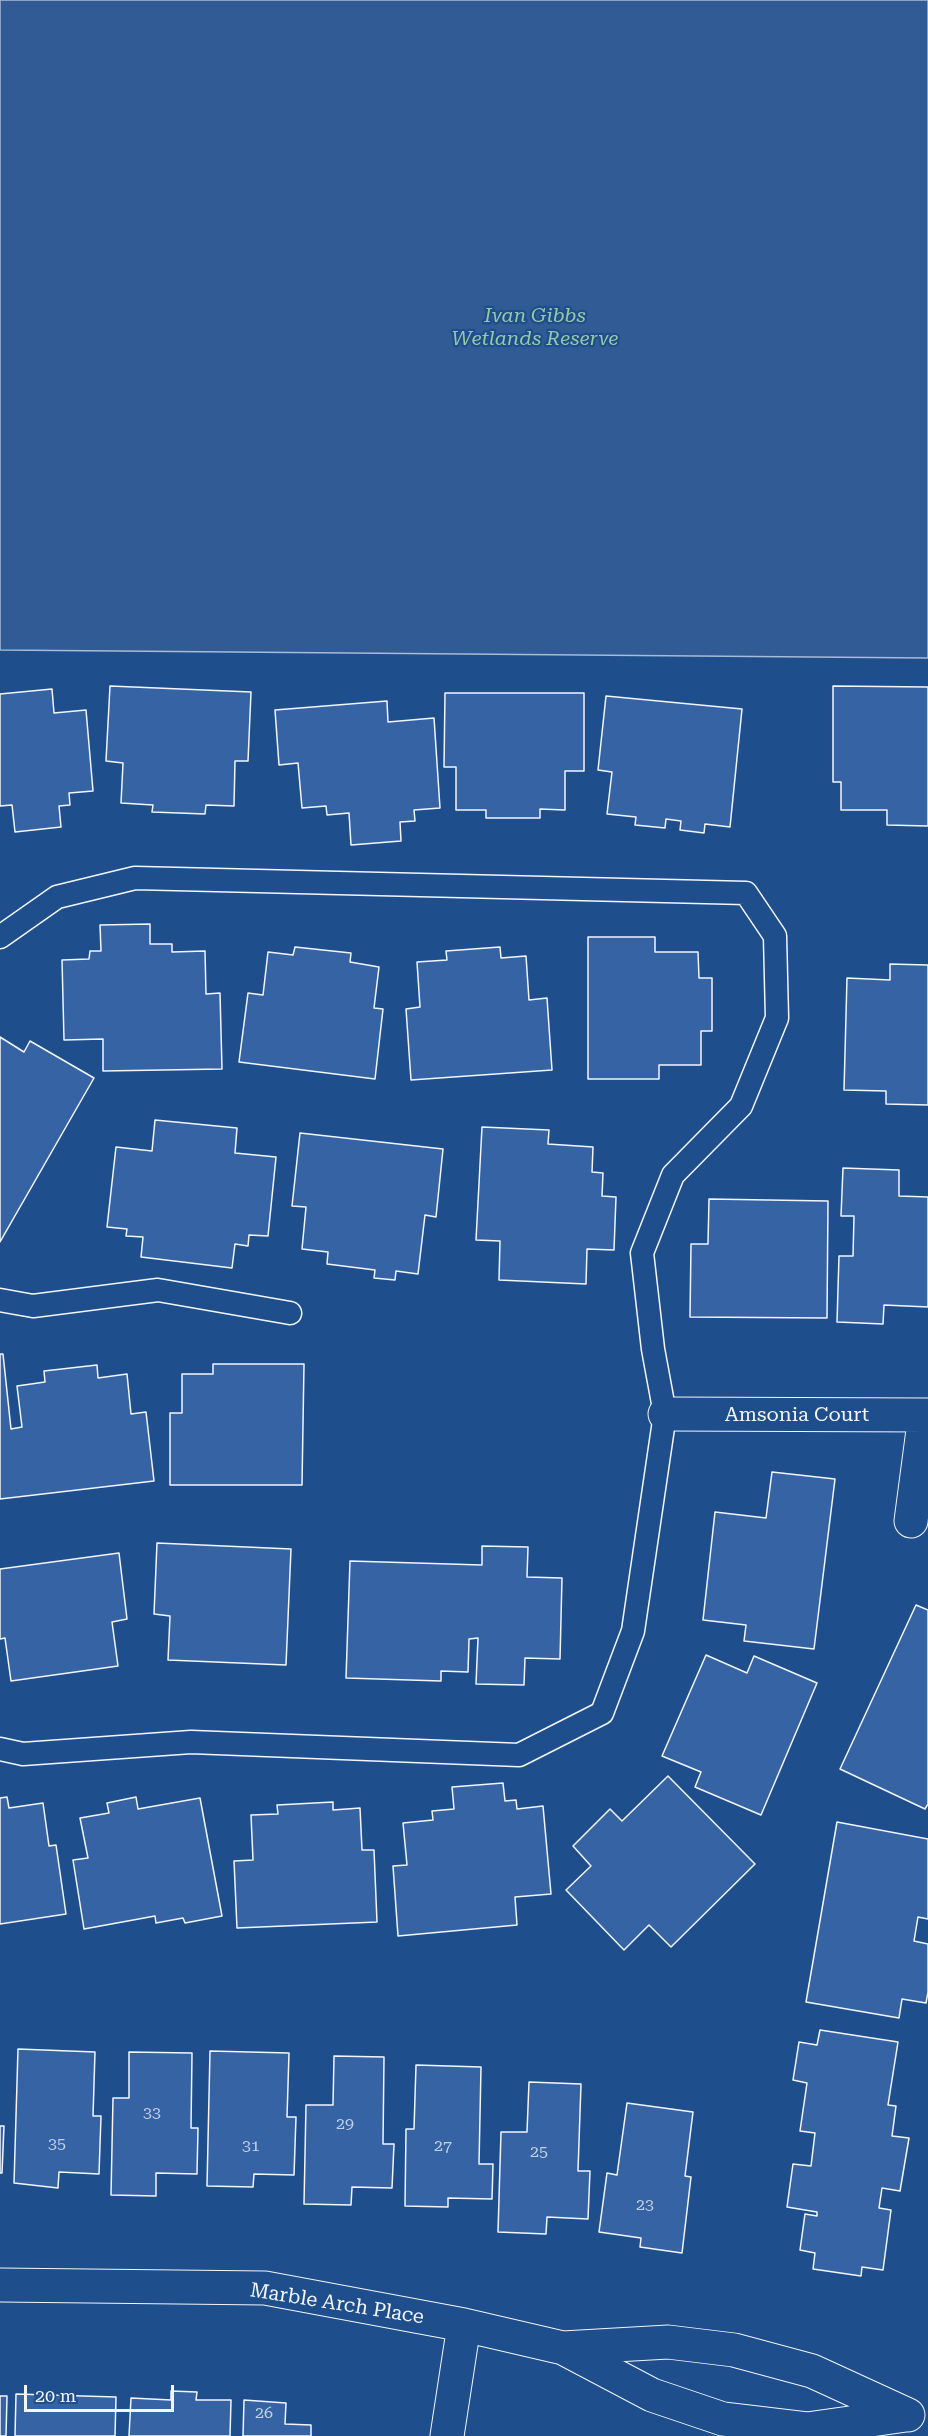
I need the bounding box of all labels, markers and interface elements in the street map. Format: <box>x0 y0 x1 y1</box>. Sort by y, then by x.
park label: Ivan Gibbs Wetlands Reserve <box>452 304 618 351</box>
street label: Amsonia Court <box>725 1403 869 1427</box>
house number: 33 <box>143 2103 161 2123</box>
house number: 29 <box>336 2114 354 2134</box>
house number: 35 <box>48 2134 66 2154</box>
house number: 31 <box>242 2136 260 2156</box>
house number: 27 <box>434 2136 452 2156</box>
house number: 25 <box>530 2142 548 2162</box>
house number: 23 <box>636 2195 654 2215</box>
street label: Marble Arch Place <box>248 2278 426 2330</box>
scale bar <box>27 2373 177 2411</box>
text: 20 m <box>35 2385 76 2406</box>
house number: 26 <box>255 2403 273 2423</box>

